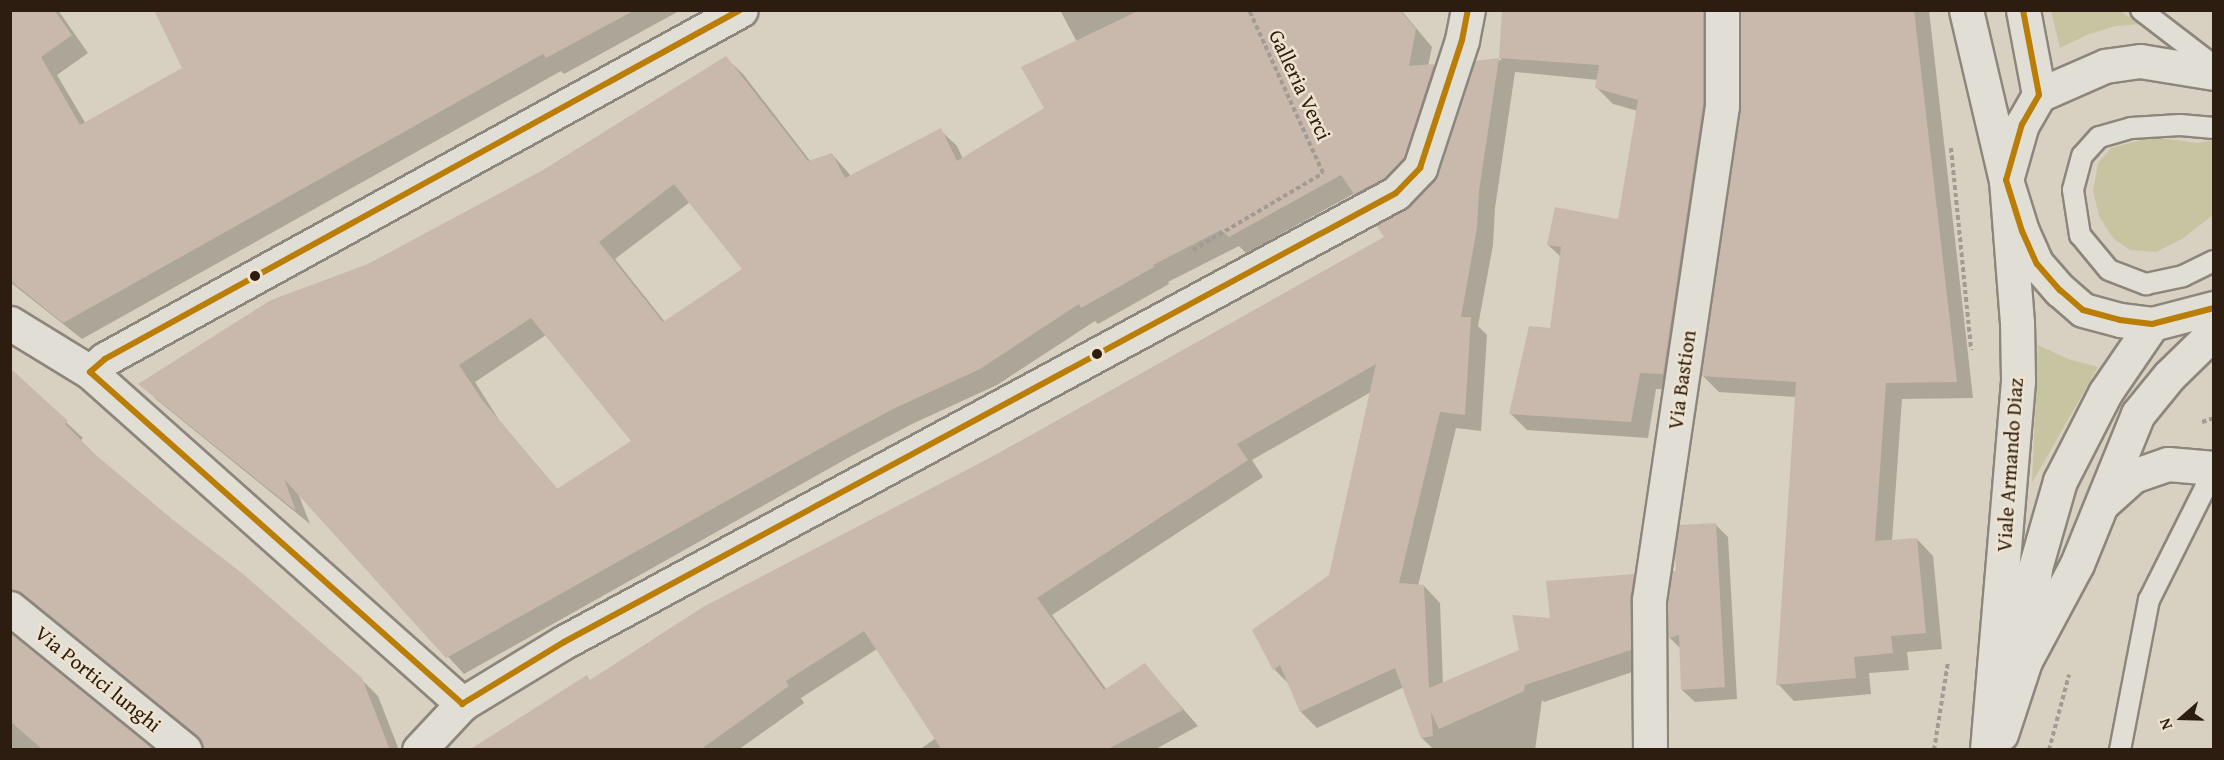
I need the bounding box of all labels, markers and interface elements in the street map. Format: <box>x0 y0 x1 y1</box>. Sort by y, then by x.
street label: Galleria Verci <box>1263 26 1337 144</box>
unlabelled marker <box>249 270 261 282</box>
street label: Via Bastion <box>1663 329 1701 431</box>
unlabelled marker <box>1091 348 1103 360</box>
street label: Viale Armando Diaz <box>1991 377 2029 553</box>
street label: Via Portici lunghi <box>30 620 166 738</box>
north arrow <box>2152 688 2212 748</box>
text: N <box>2152 715 2178 733</box>

